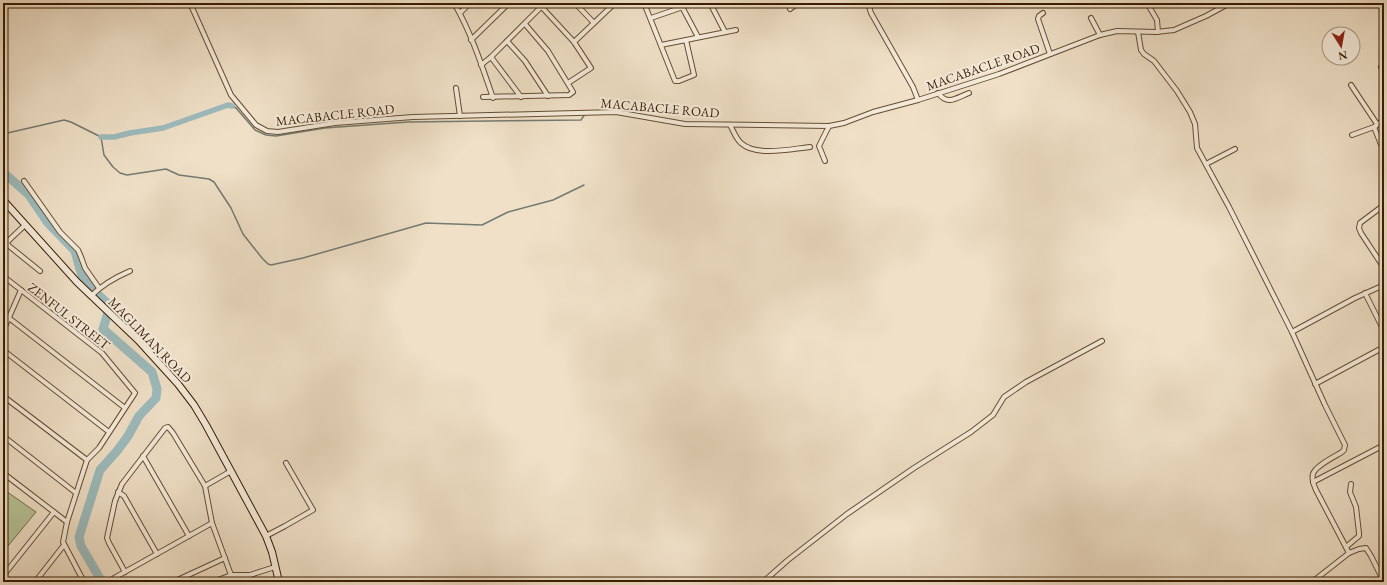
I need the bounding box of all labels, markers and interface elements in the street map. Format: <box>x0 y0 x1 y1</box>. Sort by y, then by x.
north arrow <box>1321 26 1361 66</box>
street label: MACABACLE ROAD <box>924 40 1042 94</box>
text: N <box>1337 48 1349 64</box>
street label: MACABACLE ROAD <box>600 94 720 122</box>
street label: MACABACLE ROAD <box>275 100 395 130</box>
street label: ZENFUL STREET <box>25 279 114 353</box>
street label: MAGLIMAN ROAD <box>105 293 196 387</box>

